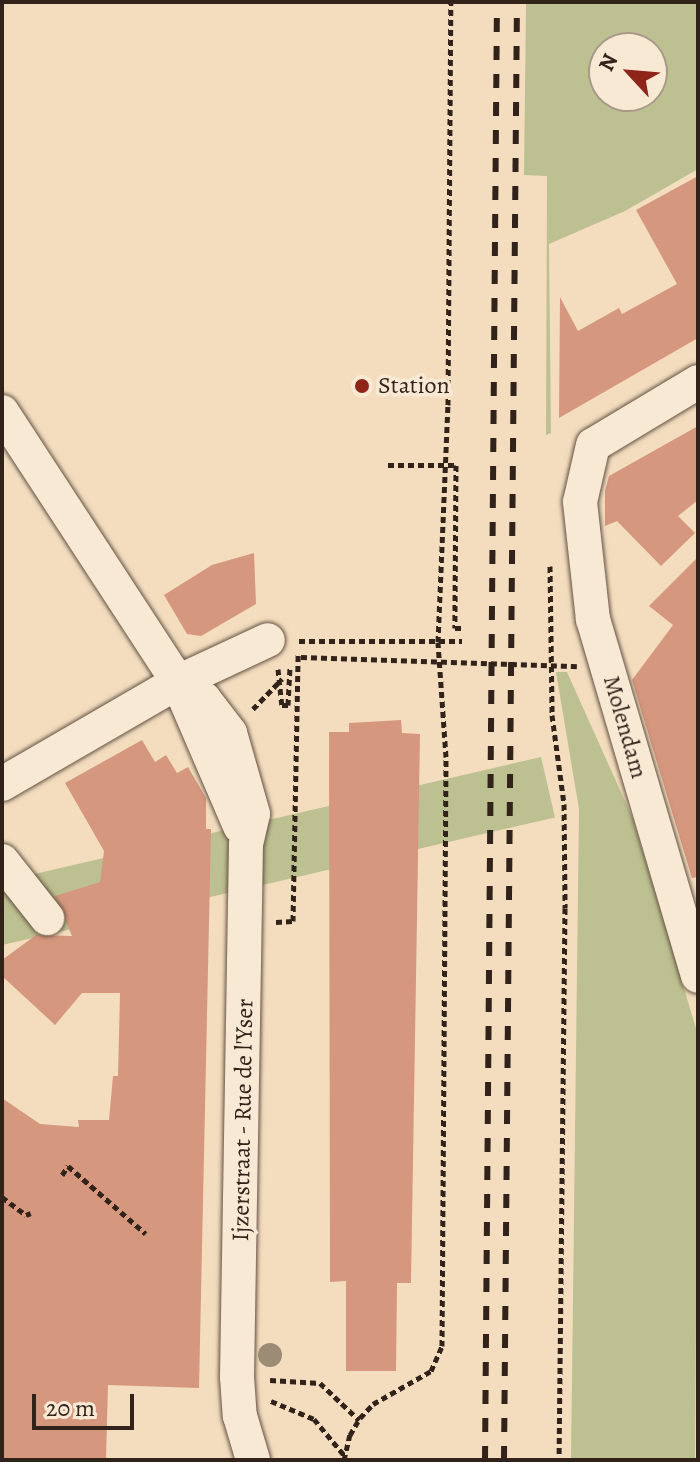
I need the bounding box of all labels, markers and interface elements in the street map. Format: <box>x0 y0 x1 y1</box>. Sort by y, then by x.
north arrow <box>588 32 668 112</box>
text: N <box>591 49 625 76</box>
place label: Station <box>378 372 450 400</box>
marker: Station <box>353 377 371 395</box>
street label: Molendam <box>597 672 653 782</box>
street label: Ijzerstraat - Rue de l'Yser <box>226 998 260 1242</box>
scale bar <box>36 1378 138 1428</box>
text: 20 m <box>46 1392 95 1424</box>

